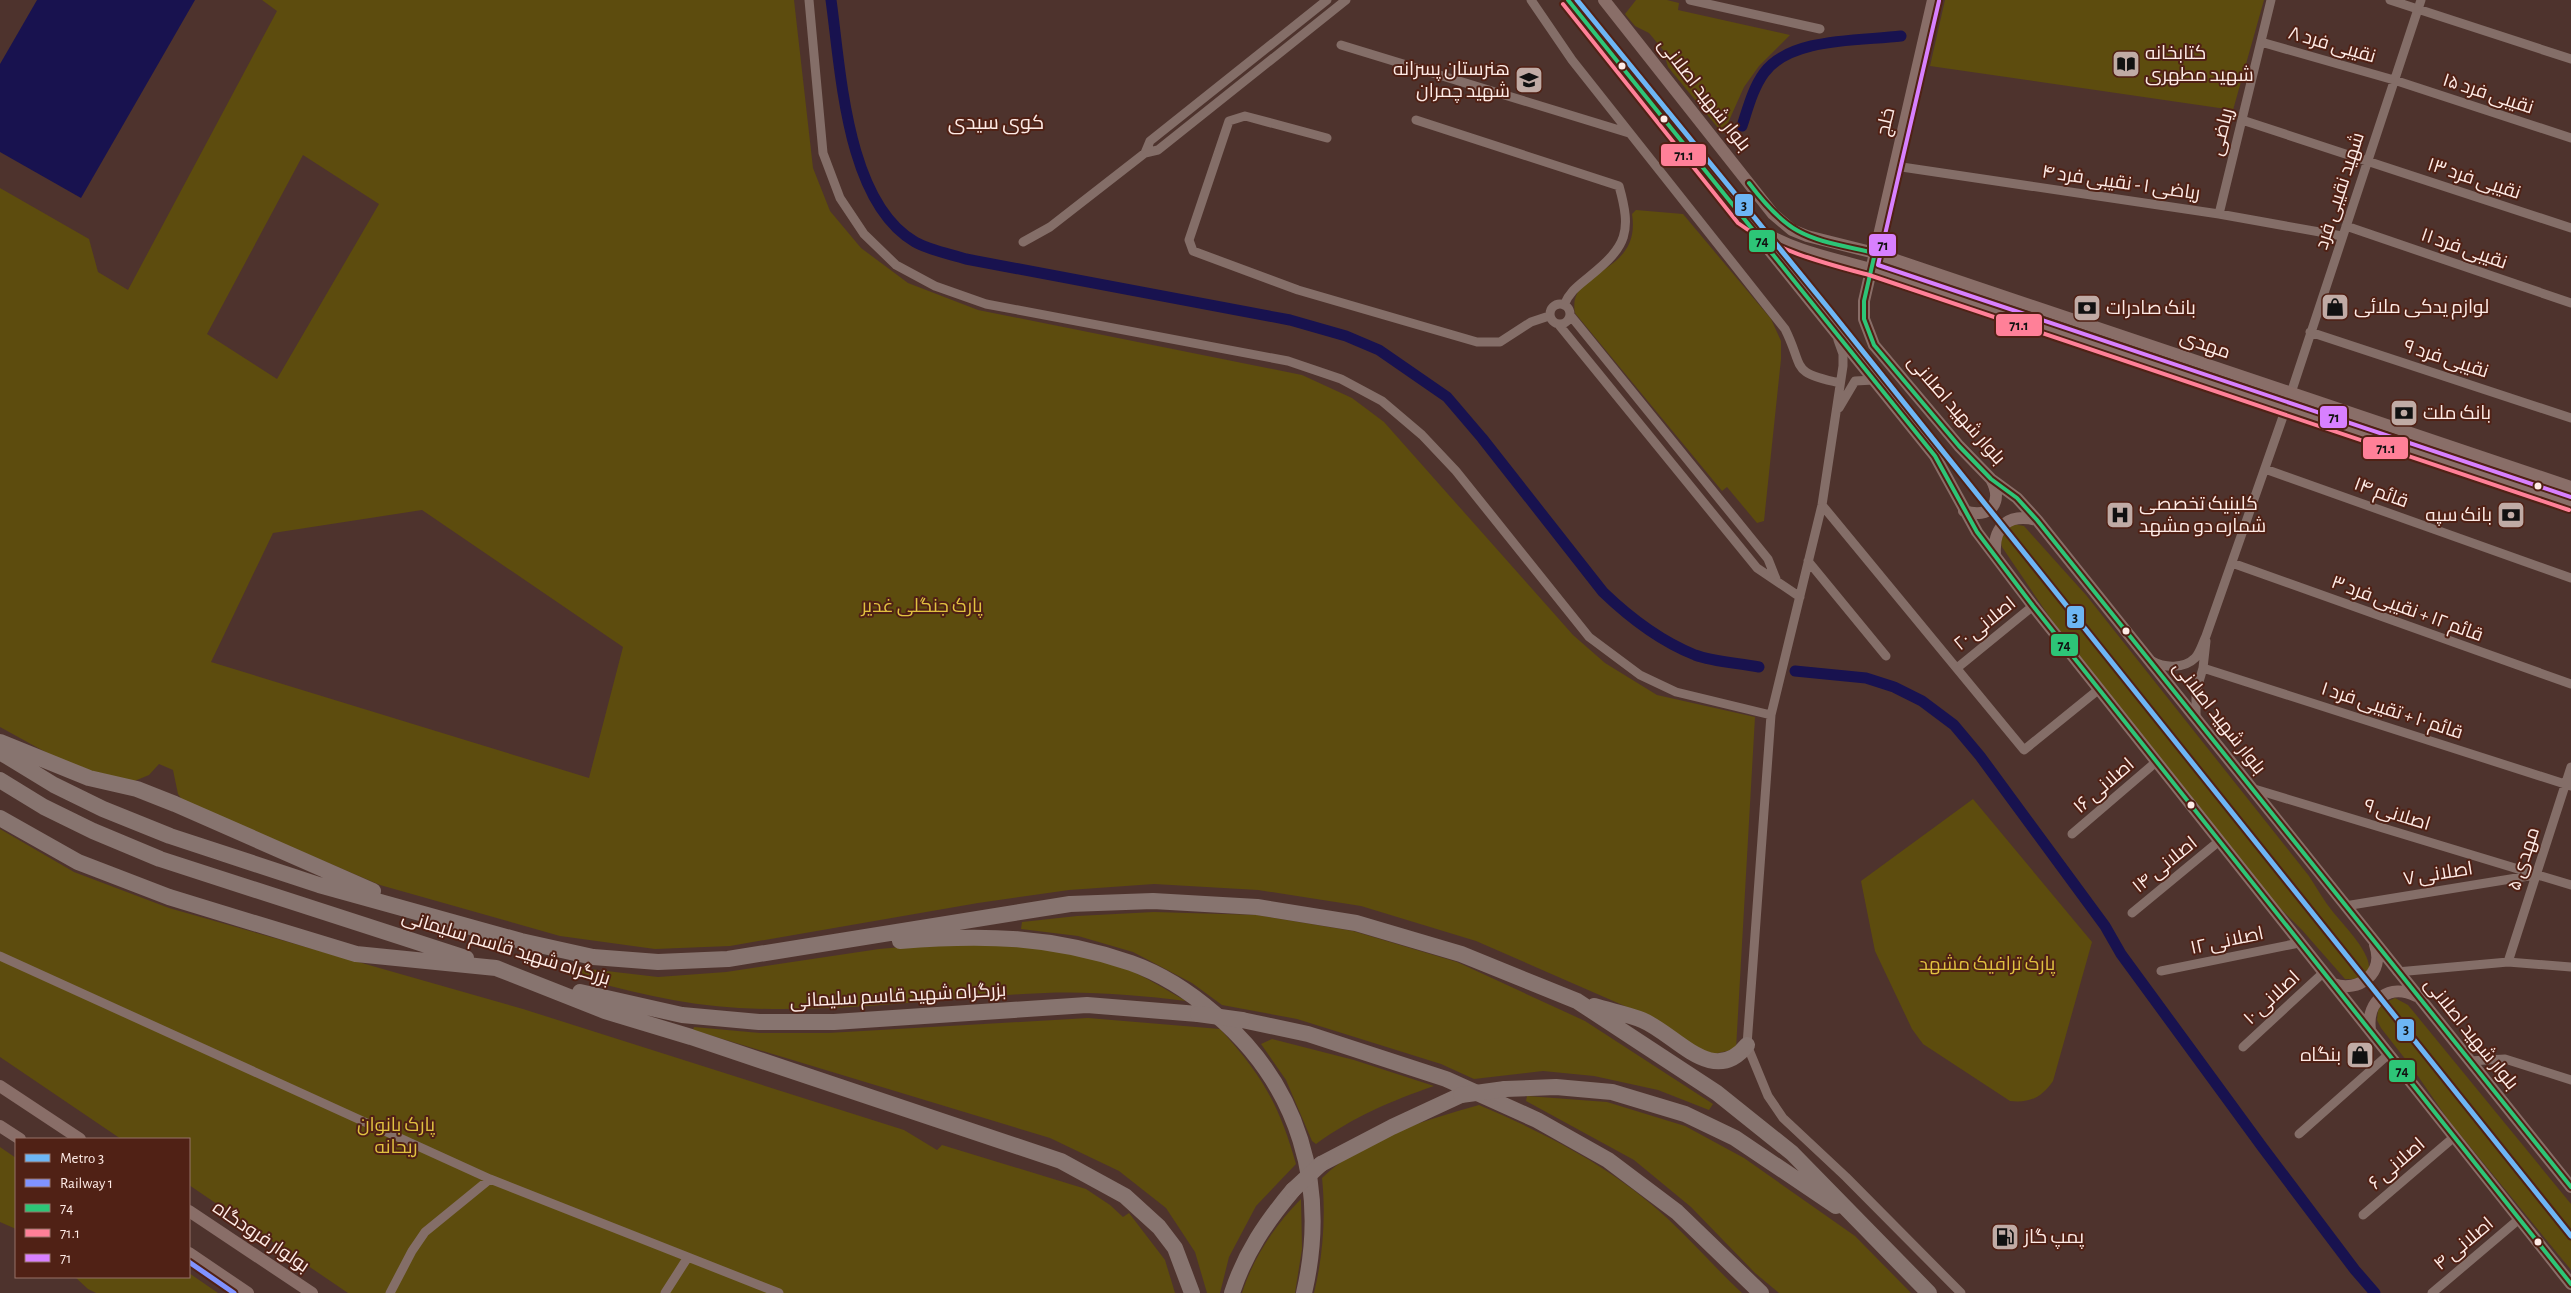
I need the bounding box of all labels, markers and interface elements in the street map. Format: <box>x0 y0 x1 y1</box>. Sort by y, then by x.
street label: نقیبی فرد ۸ <box>2286 24 2378 67</box>
street label: بلوار شهید اصلانی <box>1653 34 1755 156</box>
place label: کتابخانه شهید مطهری <box>2145 44 2254 86</box>
library icon: کتابخانه شهید مطهری <box>2111 49 2141 79</box>
place label: هنرستان پسرانه شهید چمران <box>1393 60 1510 103</box>
unlabelled marker <box>1617 61 1627 71</box>
school or university icon: هنرستان پسرانه شهید چمران <box>1514 65 1544 95</box>
street label: نقیبی فرد ۱۵ <box>2440 70 2536 119</box>
street label: خلج <box>1874 106 1901 139</box>
street label: ریاضی <box>2207 106 2238 158</box>
district label: کوی سیدی <box>948 113 1044 135</box>
unlabelled marker <box>1659 114 1669 124</box>
street label: شهید نقیبی فرد <box>2311 130 2369 252</box>
line badge: 71.1 <box>1660 143 1707 167</box>
text: 71.1 <box>1674 149 1694 163</box>
street label: نقیبی فرد ۱۳ <box>2425 155 2523 204</box>
street label: ریاضی ۱ - نقیبی فرد ۴ <box>2040 162 2201 205</box>
line badge: 3 <box>1734 193 1754 217</box>
text: 3 <box>1741 199 1747 213</box>
street label: نقیبی فرد ۱۱ <box>2418 225 2509 274</box>
line badge: 74 <box>1748 229 1776 253</box>
line badge: 71 <box>1868 233 1897 257</box>
text: 74 <box>1755 235 1769 249</box>
text: 71 <box>1877 239 1889 253</box>
shop icon: لوازم یدکی ملائی <box>2320 292 2350 322</box>
bank icon: بانک صادرات <box>2072 293 2102 323</box>
place label: لوازم یدکی ملائی <box>2354 298 2489 320</box>
place label: بانک صادرات <box>2106 299 2196 319</box>
line badge: 71.1 <box>1995 313 2043 337</box>
text: 71.1 <box>2009 319 2029 333</box>
street label: مهدی <box>2177 328 2233 363</box>
street label: نقیبی فرد ۹ <box>2401 336 2491 383</box>
street label: بلوار شهید اصلانی <box>1903 351 2009 469</box>
bank icon: بانک ملت <box>2389 398 2419 428</box>
place label: بانک ملت <box>2423 404 2491 423</box>
line badge: 71 <box>2319 405 2348 429</box>
text: 71 <box>2328 411 2340 425</box>
line badge: 71.1 <box>2362 436 2409 460</box>
text: 71.1 <box>2376 442 2396 456</box>
street label: قائم ۱۴ <box>2350 474 2411 514</box>
unlabelled marker <box>2533 481 2543 491</box>
place label: کلینیک تخصصی شمار‌ه دو مشهد <box>2139 495 2266 537</box>
hospital icon: کلینیک تخصصی شمار‌ه دو مشهد <box>2105 500 2135 530</box>
bank icon: بانک سپه <box>2496 500 2526 530</box>
place label: بانک سپه <box>2425 506 2492 526</box>
street label: قائم ۱۲ + نقیبی فرد ۳ <box>2328 573 2485 648</box>
street label: اصلانی ۲۰ <box>1951 594 2020 655</box>
park label: پارک جنگلی غدیر <box>860 596 983 618</box>
line badge: 3 <box>2066 605 2085 629</box>
text: 3 <box>2072 611 2078 625</box>
unlabelled marker <box>2121 626 2131 636</box>
line badge: 74 <box>2050 633 2079 657</box>
text: 74 <box>2057 639 2071 653</box>
street label: بلوار شهید اصلانی <box>2168 657 2270 779</box>
street label: قائم ۱۰ + تقیبی فرد ۱ <box>2318 679 2465 746</box>
street label: اصلانی ۱۶ <box>2070 755 2139 818</box>
street label: اصلانی ۹ <box>2361 796 2432 835</box>
unlabelled marker <box>2186 800 2196 810</box>
street label: مهدی ۵ <box>2505 825 2544 893</box>
street label: اصلانی ۱۴ <box>2129 833 2202 897</box>
street label: اصلانی ۷ <box>2402 859 2474 890</box>
street label: بزرگراه شهید قاسم سلیمانی <box>399 906 613 992</box>
street label: اصلانی ۱۲ <box>2189 924 2266 959</box>
park label: پارک ترافیک مشهد <box>1919 954 2055 976</box>
street label: اصلانی ۱۰ <box>2240 967 2304 1029</box>
street label: بلوار شهید اصلانی <box>2420 974 2522 1094</box>
street label: بزرگراه شهید قاسم سلیمانی <box>789 980 1007 1014</box>
line badge: 3 <box>2396 1018 2415 1042</box>
text: 3 <box>2403 1023 2409 1037</box>
shop icon: بنگاه <box>2345 1040 2375 1070</box>
place label: بنگاه <box>2300 1045 2341 1065</box>
line badge: 74 <box>2388 1059 2416 1083</box>
text: 74 <box>2395 1065 2409 1079</box>
park label: پارک بانوان ریحانه <box>357 1116 435 1158</box>
street label: اصلانی ۶ <box>2365 1135 2429 1194</box>
legend <box>15 1138 190 1278</box>
text: Metro 3 <box>60 1151 104 1166</box>
text: Railway 1 <box>60 1176 113 1191</box>
street label: بولوار فرودگاه <box>209 1197 313 1277</box>
text: 74 <box>60 1201 73 1216</box>
street label: اصلانی ۴ <box>2431 1214 2498 1275</box>
fuel station icon: پمپ گاز <box>1990 1222 2020 1252</box>
text: 71.1 <box>60 1226 80 1241</box>
place label: پمپ گاز <box>2023 1227 2084 1249</box>
unlabelled marker <box>2533 1237 2543 1247</box>
text: 71 <box>60 1251 71 1266</box>

